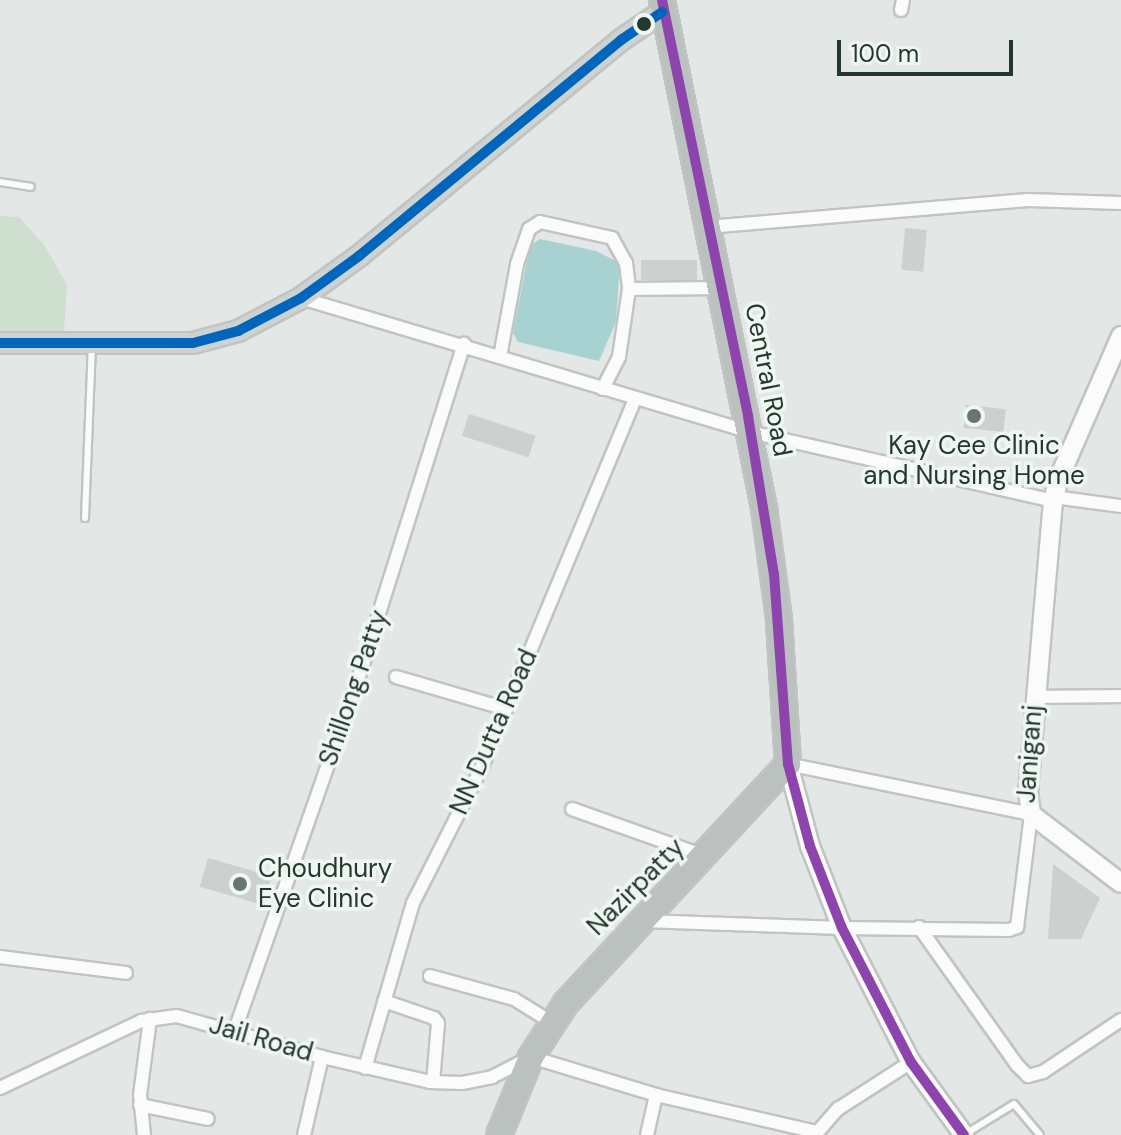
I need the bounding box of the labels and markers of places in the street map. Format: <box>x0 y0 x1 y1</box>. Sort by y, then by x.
unlabelled marker <box>636 16 652 32</box>
marker: Kay Cee Clinic and Nursing Home <box>963 405 985 427</box>
place label: Kay Cee Clinic and Nursing Home <box>863 430 1085 492</box>
place label: Choudhury Eye Clinic <box>258 853 392 914</box>
marker: Choudhury Eye Clinic <box>229 873 251 895</box>

